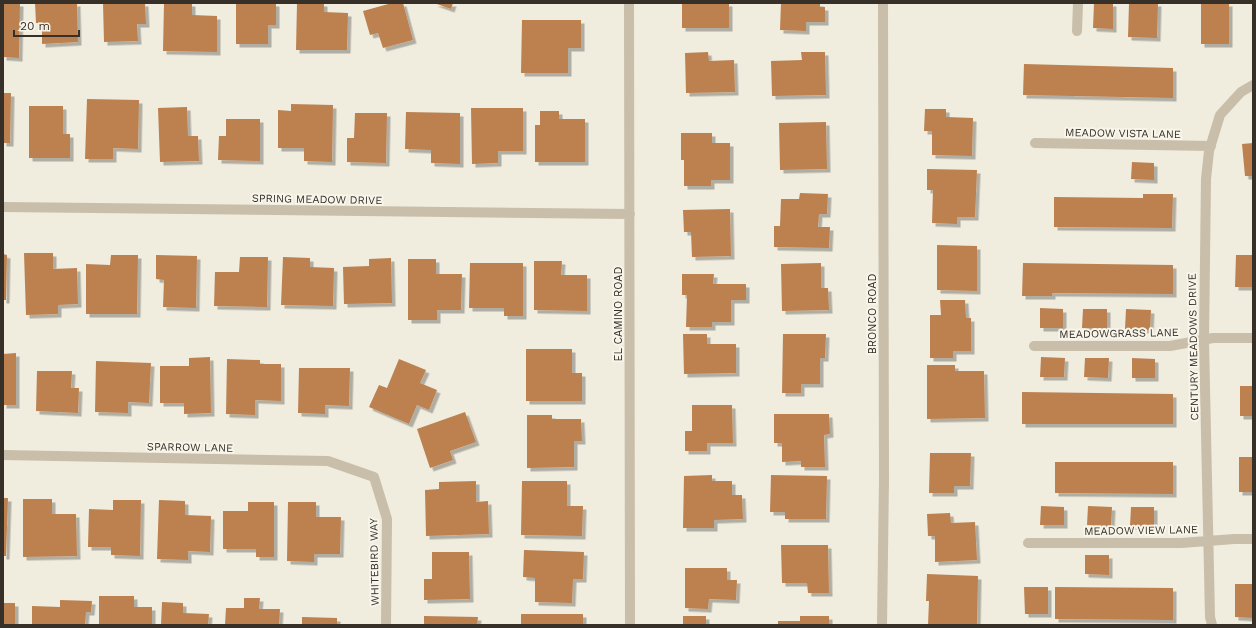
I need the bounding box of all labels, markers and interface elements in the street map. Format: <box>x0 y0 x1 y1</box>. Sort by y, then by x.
scale bar <box>14 12 79 38</box>
text: 20 m <box>20 19 50 33</box>
street label: MEADOW VISTA LANE <box>1065 126 1181 141</box>
street label: SPRING MEADOW DRIVE <box>252 192 382 207</box>
street label: EL CAMINO ROAD <box>612 266 625 361</box>
street label: CENTURY MEADOWS DRIVE <box>1186 273 1201 421</box>
street label: BRONCO ROAD <box>866 274 879 354</box>
street label: MEADOWGRASS LANE <box>1059 326 1179 341</box>
street label: SPARROW LANE <box>147 440 233 455</box>
street label: WHITEBIRD WAY <box>367 517 382 606</box>
street label: MEADOW VIEW LANE <box>1084 523 1198 538</box>

